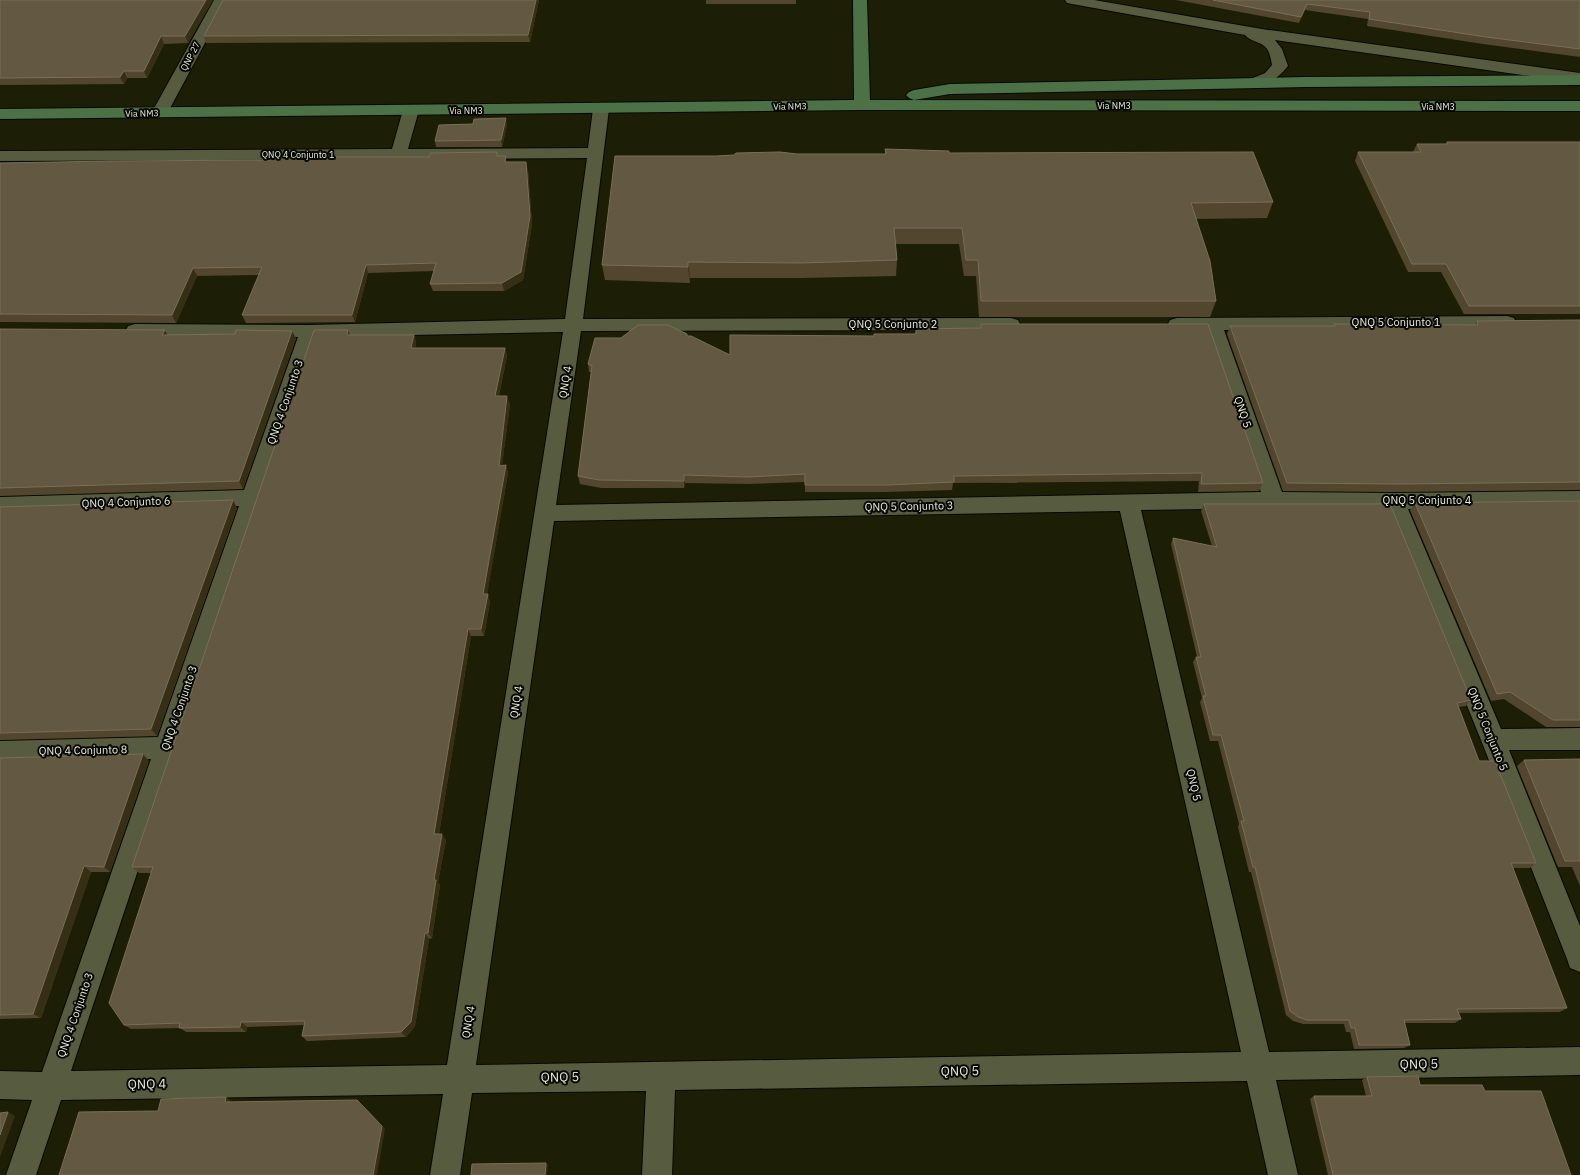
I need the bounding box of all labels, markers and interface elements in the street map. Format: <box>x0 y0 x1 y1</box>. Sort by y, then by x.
street label: QNP 27 <box>178 40 202 72</box>
street label: Via NM3 <box>773 100 807 112</box>
street label: Via NM3 <box>1097 100 1131 111</box>
street label: Via NM3 <box>1421 101 1455 112</box>
street label: Via NM3 <box>449 105 483 116</box>
street label: Via NM3 <box>125 107 159 119</box>
street label: QNQ 4 Conjunto 1 <box>262 149 334 160</box>
street label: QNQ 5 Conjunto 1 <box>1352 315 1441 329</box>
street label: QNQ 5 Conjunto 2 <box>849 317 937 331</box>
street label: QNQ 4 Conjunto 3 <box>264 358 306 446</box>
street label: QNQ 4 <box>556 364 575 399</box>
street label: QNQ 5 <box>1231 394 1255 430</box>
street label: QNQ 4 Conjunto 6 <box>81 493 171 511</box>
street label: QNQ 5 Conjunto 4 <box>1383 493 1472 507</box>
street label: QNQ 5 Conjunto 3 <box>864 498 954 514</box>
street label: QNQ 4 Conjunto 3 <box>158 664 200 752</box>
street label: QNQ 4 <box>507 684 526 719</box>
street label: QNQ 5 Conjunto 5 <box>1465 685 1511 773</box>
street label: QNQ 4 Conjunto 8 <box>38 742 128 758</box>
street label: QNQ 5 <box>1184 768 1204 802</box>
street label: QNQ 4 Conjunto 3 <box>54 971 96 1059</box>
street label: QNQ 4 <box>459 1004 478 1039</box>
street label: QNQ 5 <box>1400 1055 1438 1073</box>
street label: QNQ 5 <box>941 1062 979 1080</box>
street label: QNQ 5 <box>541 1068 579 1086</box>
street label: QNQ 4 <box>128 1075 167 1093</box>

